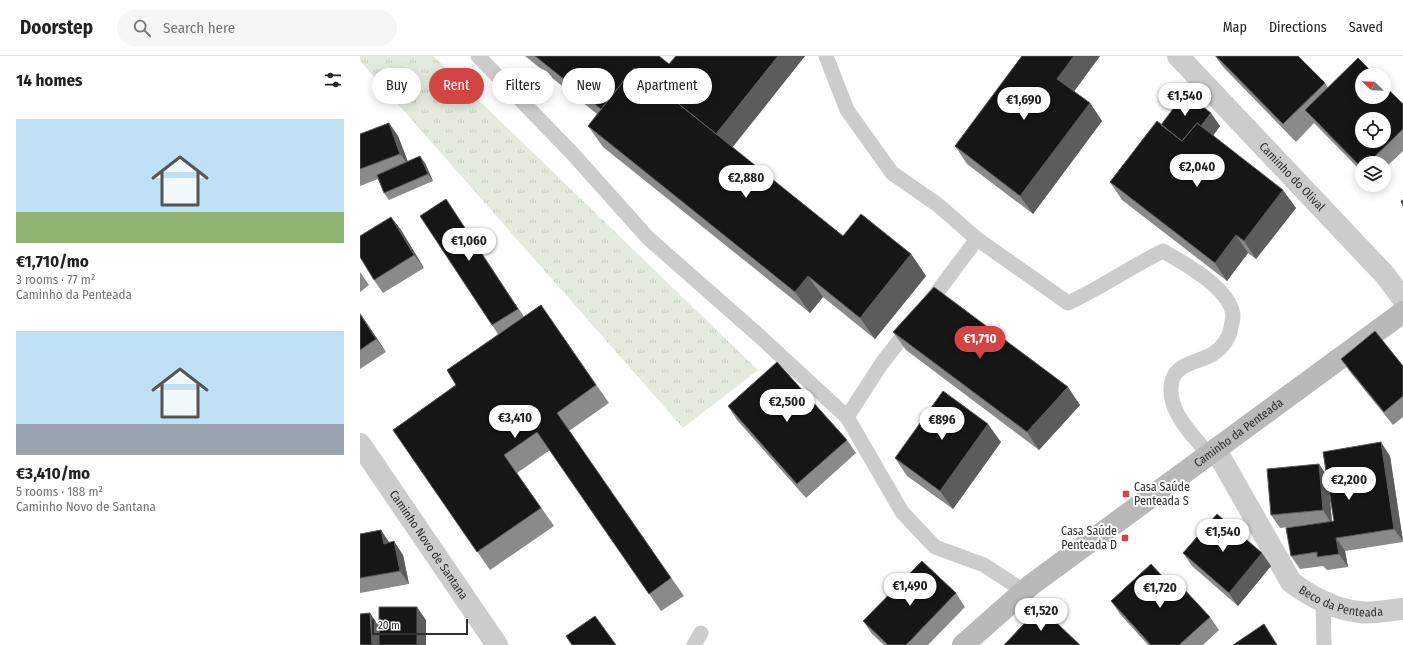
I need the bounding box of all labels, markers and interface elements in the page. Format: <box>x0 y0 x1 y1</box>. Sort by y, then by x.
search box <box>117 10 397 46</box>
text: Doorstep <box>20 16 93 39</box>
icon: search <box>131 17 153 39</box>
text: Search here <box>163 19 235 37</box>
text: Map <box>1223 19 1247 36</box>
text: Directions <box>1269 19 1327 36</box>
text: Saved <box>1349 19 1383 36</box>
chip: Buy <box>372 68 421 104</box>
chip: Rent <box>429 68 484 104</box>
chip: Filters <box>492 68 554 104</box>
chip: New <box>562 68 615 104</box>
chip: Apartment <box>623 68 712 104</box>
north arrow <box>1355 68 1391 104</box>
map controls <box>1355 68 1391 192</box>
icon: filters <box>322 69 344 91</box>
text: 14 homes <box>16 70 83 91</box>
pin: €1,540 <box>1152 83 1218 117</box>
pin: €1,690 <box>991 87 1057 121</box>
text: €1,540 <box>1167 88 1203 103</box>
text: €1,690 <box>1006 92 1042 107</box>
button: locate <box>1355 112 1391 148</box>
street label: Caminho do Olival <box>1256 139 1328 214</box>
icon: home <box>144 145 216 217</box>
pin: €2,040 <box>1164 154 1230 188</box>
button: layers <box>1355 156 1391 192</box>
text: €2,040 <box>1179 159 1215 174</box>
pin: €2,880 <box>713 165 779 199</box>
text: €2,880 <box>728 170 764 185</box>
pin: €1,060 <box>436 228 502 262</box>
text: €1,060 <box>451 233 487 248</box>
text: €1,710/mo <box>16 251 89 272</box>
text: 3 rooms · 77 m² <box>16 272 95 287</box>
text: Caminho da Penteada <box>16 287 132 302</box>
pin: €1,710 <box>947 326 1013 360</box>
text: €1,710 <box>963 331 997 346</box>
icon: home <box>144 357 216 429</box>
pin: €2,500 <box>754 389 820 423</box>
text: €2,500 <box>769 394 805 409</box>
street label: Caminho da Penteada <box>1191 395 1286 470</box>
pin: €3,410 <box>482 405 548 439</box>
pin: €896 <box>918 407 966 441</box>
text: €3,410 <box>498 410 532 425</box>
text: €896 <box>928 412 956 427</box>
text: €3,410/mo <box>16 463 90 484</box>
pin: €2,200 <box>1316 467 1382 501</box>
text: €2,200 <box>1331 472 1367 487</box>
place label: Casa Saúde Penteada S <box>1134 480 1190 508</box>
text: 5 rooms · 188 m² <box>16 484 103 499</box>
street label: Caminho Novo de Santana <box>387 487 471 602</box>
marker: Casa Saúde Penteada S <box>1121 489 1131 499</box>
text: Caminho Novo de Santana <box>16 499 156 514</box>
pin: €1,540 <box>1190 519 1256 553</box>
place label: Casa Saúde Penteada D <box>1061 524 1117 552</box>
text: €1,540 <box>1205 524 1241 539</box>
marker: Casa Saúde Penteada D <box>1120 533 1130 543</box>
pin: €1,490 <box>877 573 943 607</box>
pin: €1,720 <box>1127 575 1193 609</box>
text: €1,490 <box>893 578 928 593</box>
text: €1,720 <box>1143 580 1177 595</box>
street label: Beco da Penteada <box>1296 583 1384 620</box>
pin: €1,520 <box>1008 598 1074 632</box>
text: €1,520 <box>1024 603 1058 618</box>
scale bar <box>372 617 468 636</box>
text: 20 m <box>378 619 400 632</box>

